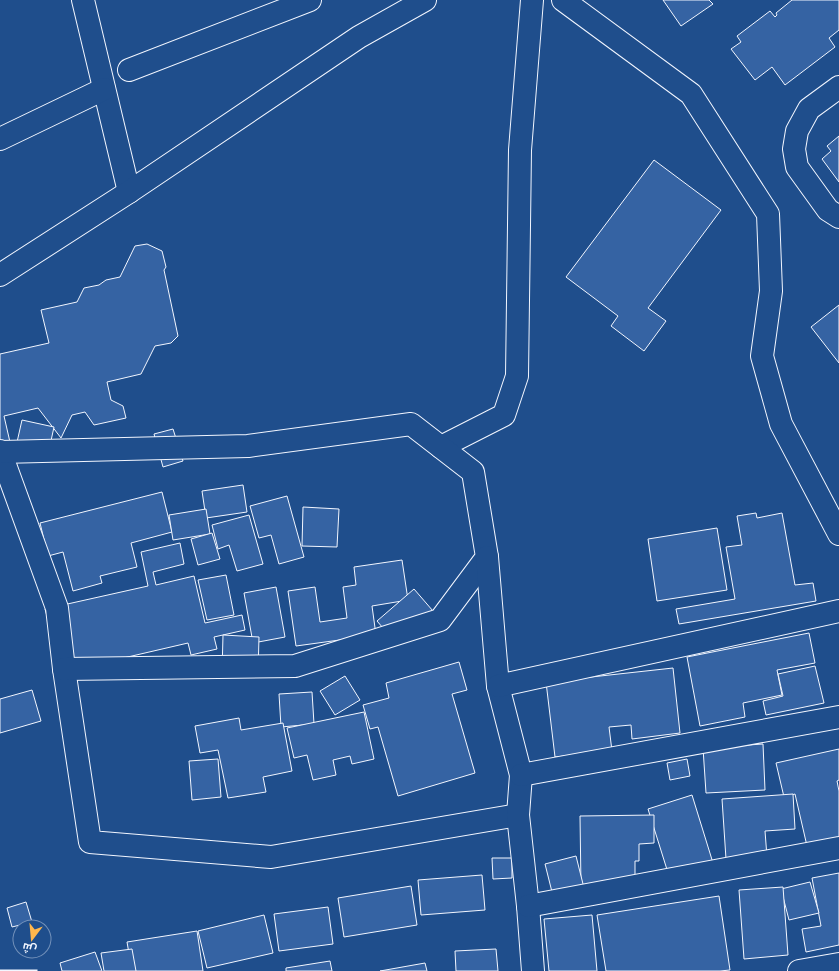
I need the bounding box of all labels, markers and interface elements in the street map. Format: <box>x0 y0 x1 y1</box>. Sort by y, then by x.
north arrow <box>12 919 52 959</box>
text: ش <box>21 940 38 956</box>

